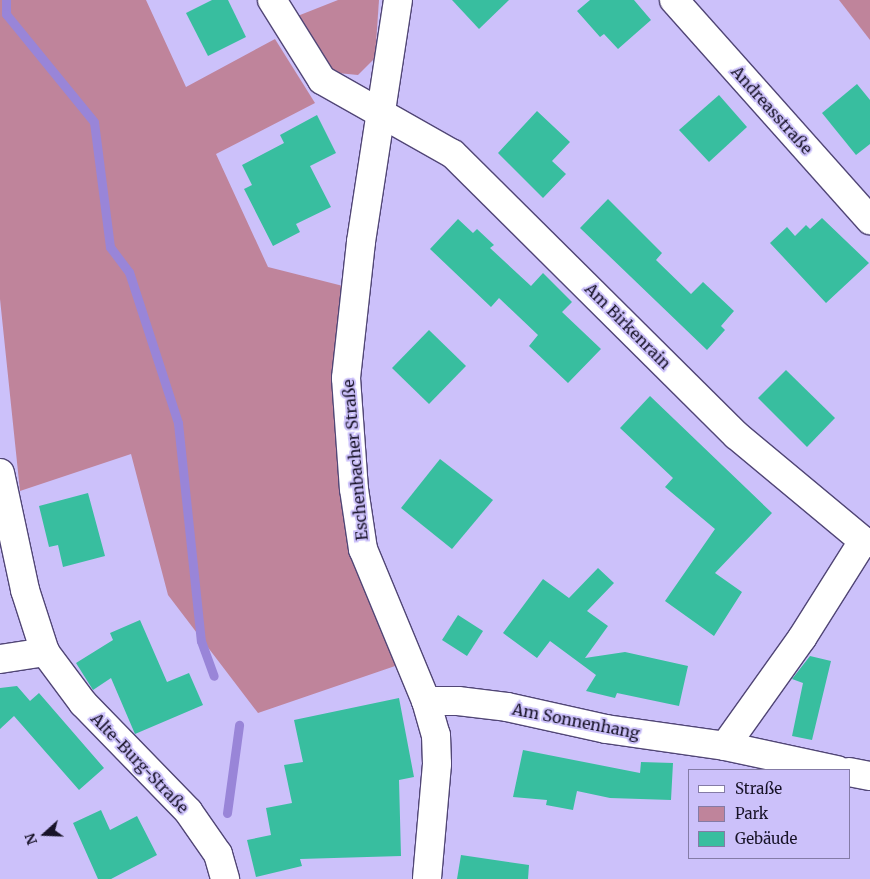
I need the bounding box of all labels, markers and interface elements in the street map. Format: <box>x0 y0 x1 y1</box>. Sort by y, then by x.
street label: Andreasstraße <box>727 62 817 158</box>
street label: Am Birkenrain <box>581 279 675 373</box>
street label: Eschenbacher Straße <box>338 379 372 541</box>
street label: Am Sonnenhang <box>511 699 641 743</box>
street label: Alte-Burg-Straße <box>87 709 193 817</box>
legend <box>688 769 850 859</box>
text: Straße <box>735 779 782 798</box>
text: Park <box>735 804 768 823</box>
north arrow <box>20 809 70 859</box>
text: Gebäude <box>735 829 797 848</box>
text: N <box>21 831 41 847</box>

